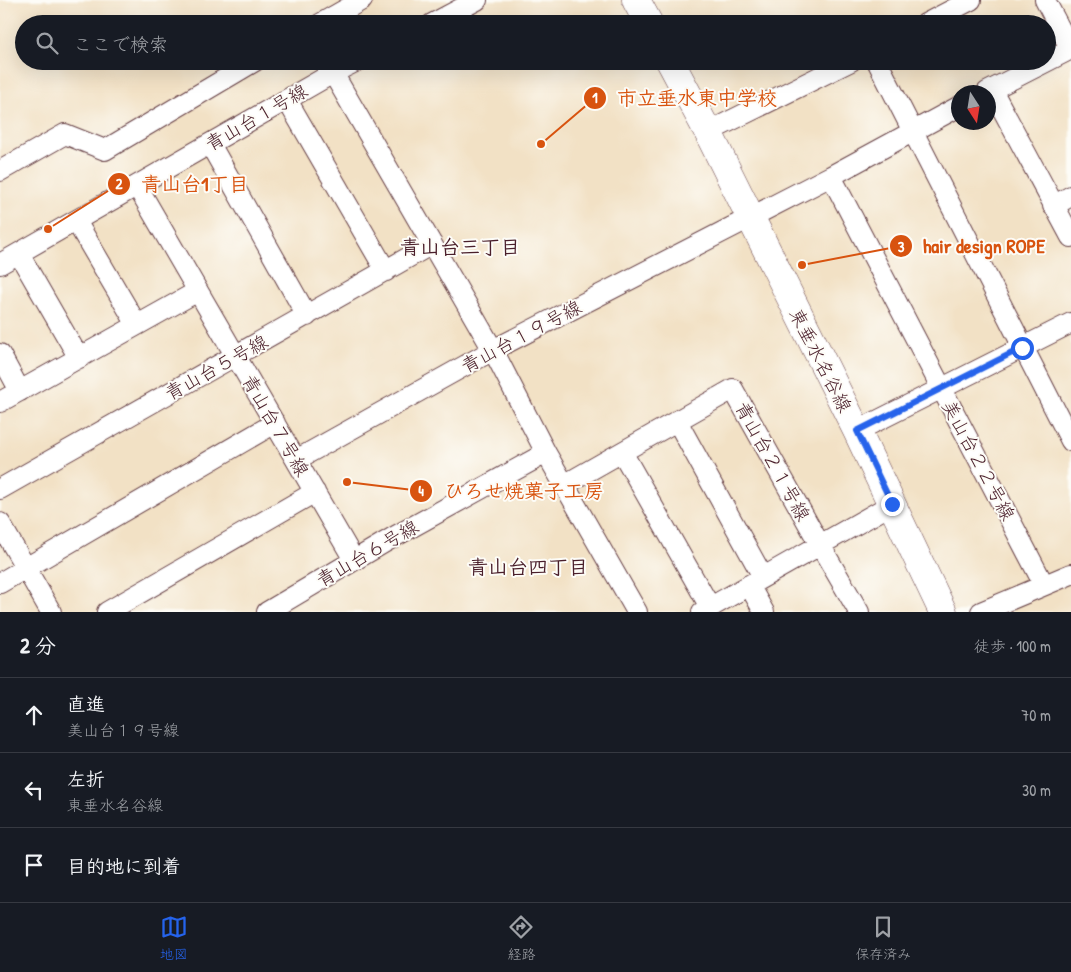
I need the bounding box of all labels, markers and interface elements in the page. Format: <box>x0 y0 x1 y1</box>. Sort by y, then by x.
search box <box>15 15 1056 70</box>
icon: search <box>33 29 61 57</box>
text: ここで検索 <box>73 31 168 57</box>
street label: 青山台１号線 <box>200 77 312 157</box>
callout: 市立垂水東中学校 <box>582 81 787 116</box>
text: 市立垂水東中学校 <box>617 84 777 111</box>
north arrow <box>951 85 996 130</box>
text: 1 <box>592 87 598 108</box>
callout: 青山台1丁目 <box>107 167 259 202</box>
text: 青山台1丁目 <box>141 170 249 197</box>
text: 2 <box>115 173 123 194</box>
callout: hair design ROPE <box>888 229 1055 264</box>
text: hair design ROPE <box>923 232 1045 260</box>
district label: 青山台三丁目 <box>400 233 520 260</box>
text: 3 <box>898 236 905 257</box>
street label: 青山台１９号線 <box>456 293 586 379</box>
street label: 東垂水名谷線 <box>784 303 858 417</box>
street label: 青山台５号線 <box>160 328 272 406</box>
route start <box>1011 337 1034 360</box>
street label: 青山台７号線 <box>236 369 316 481</box>
street label: 美山台２２号線 <box>936 395 1022 525</box>
street label: 青山台２１号線 <box>729 397 817 525</box>
callout: ひろせ焼菓子工房 <box>409 473 614 508</box>
text: ひろせ焼菓子工房 <box>444 477 604 504</box>
text: 4 <box>418 480 424 501</box>
route end <box>881 493 904 516</box>
street label: 青山台６号線 <box>311 513 423 593</box>
district label: 青山台四丁目 <box>468 553 588 580</box>
text: 2 分 <box>20 631 56 660</box>
text: 徒歩 · 100 m <box>974 635 1051 657</box>
text: 直進 <box>67 691 105 717</box>
icon: ahead <box>20 701 48 729</box>
text: 70 m <box>1021 704 1051 726</box>
text: 美山台１９号線 <box>67 719 179 741</box>
text: 左折 <box>67 766 105 792</box>
icon: left <box>20 776 48 804</box>
text: 30 m <box>1022 779 1051 801</box>
text: 東垂水名谷線 <box>67 794 163 816</box>
icon: arrive <box>20 851 48 879</box>
text: 目的地に到着 <box>67 853 181 879</box>
tab: 地図 <box>160 913 188 963</box>
tab: 経路 <box>507 913 535 963</box>
tab: 保存済み <box>855 913 911 963</box>

